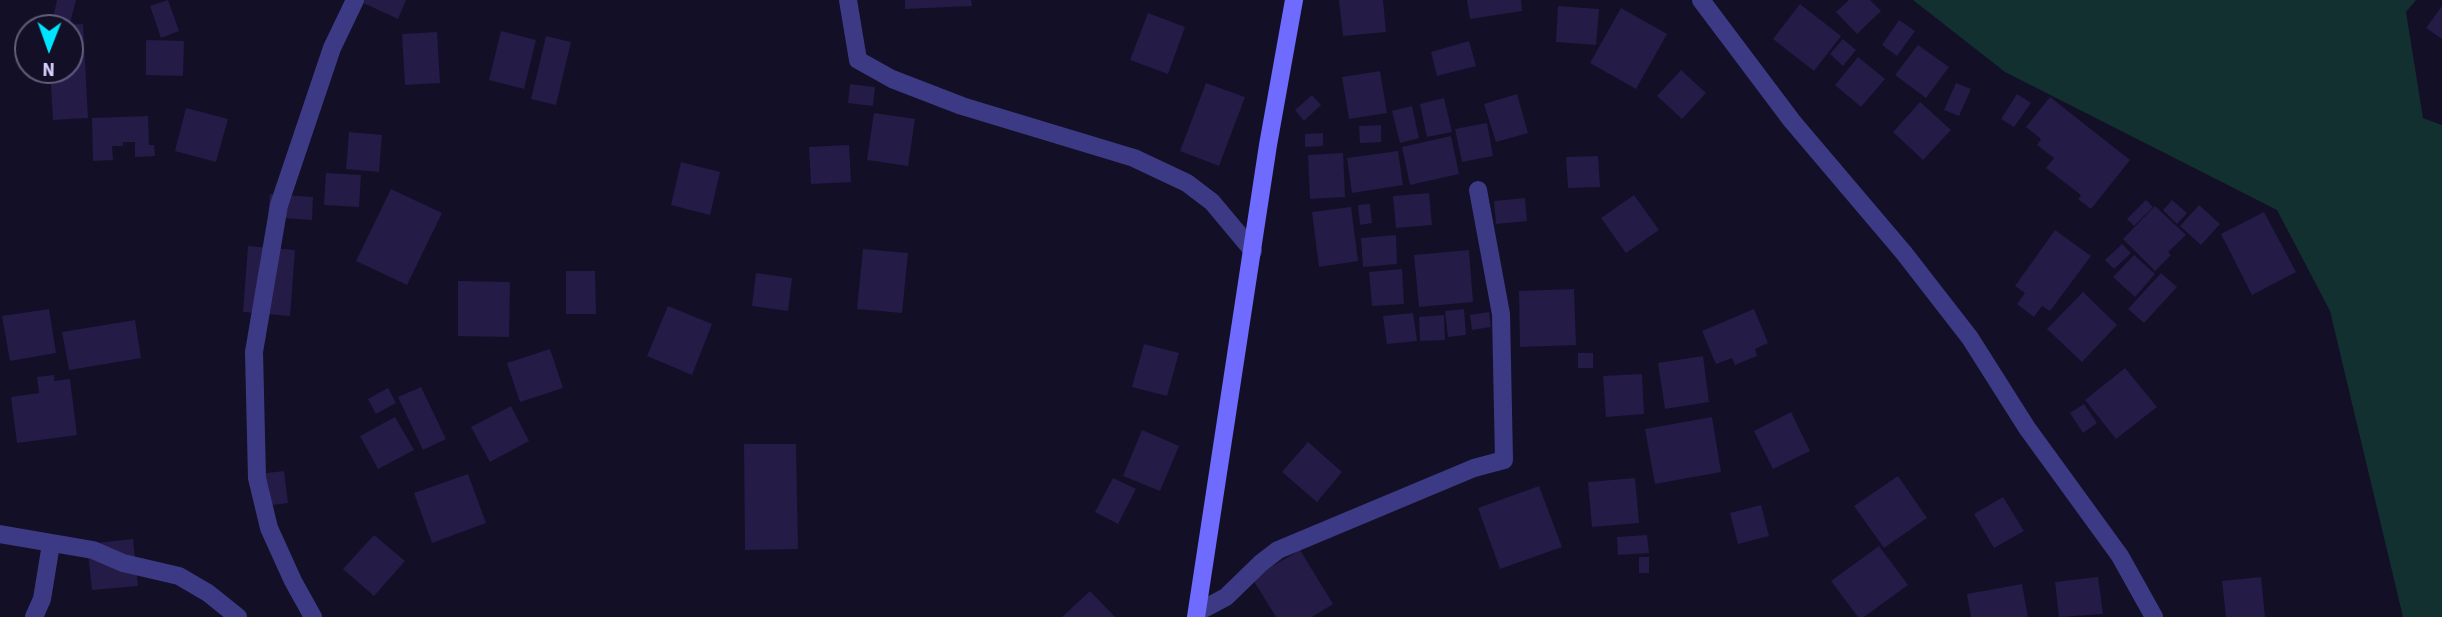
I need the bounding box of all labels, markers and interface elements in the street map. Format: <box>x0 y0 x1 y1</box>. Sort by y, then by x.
north arrow <box>14 14 84 84</box>
text: N <box>42 55 55 82</box>

